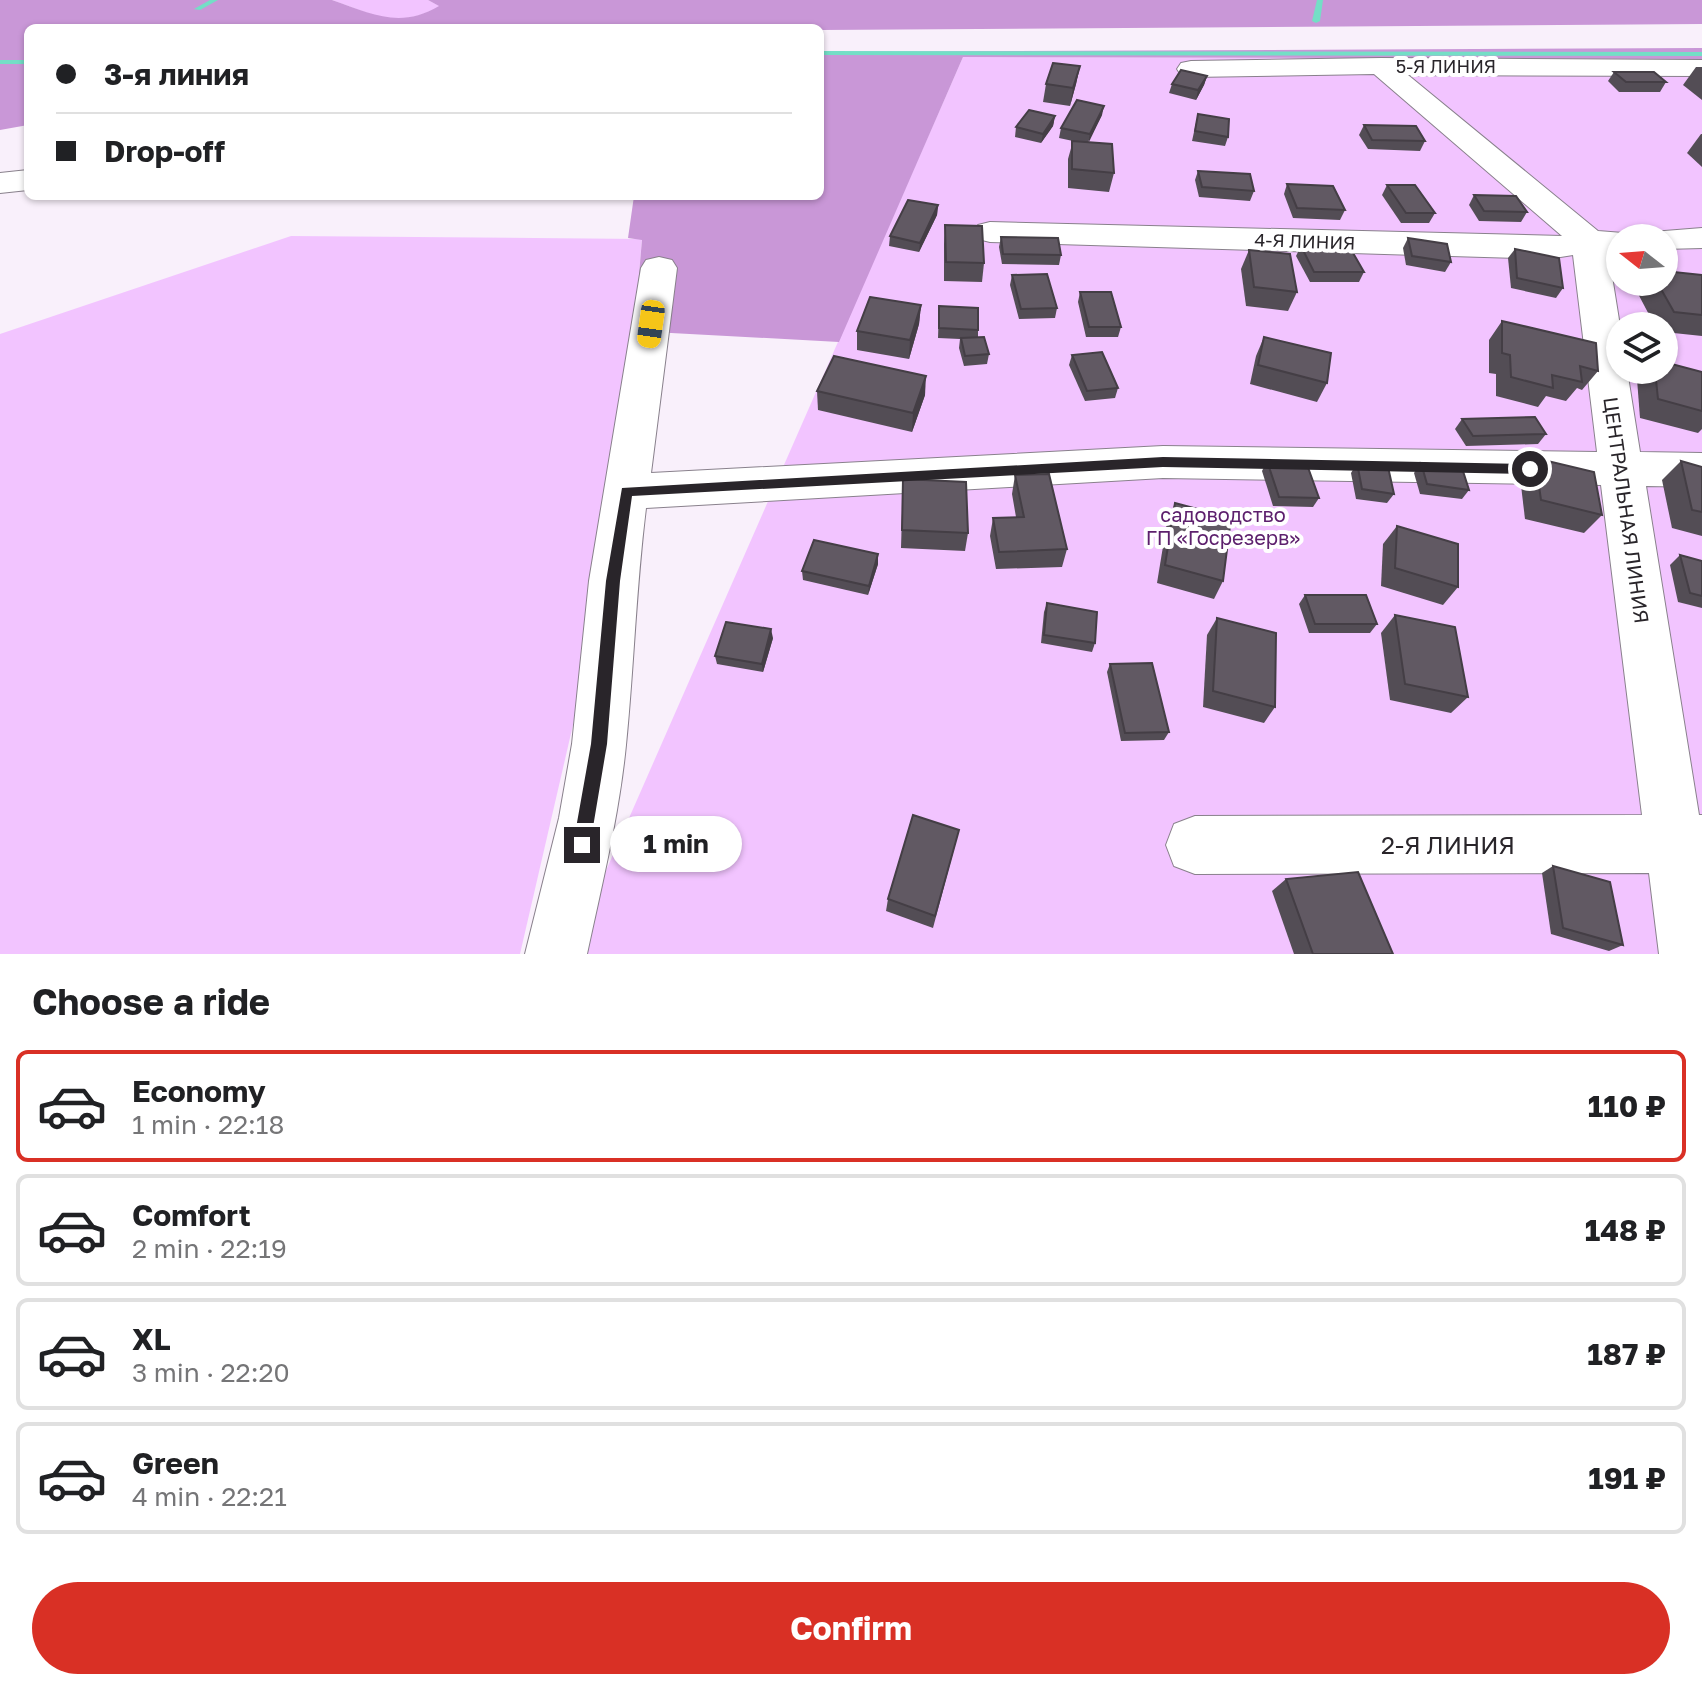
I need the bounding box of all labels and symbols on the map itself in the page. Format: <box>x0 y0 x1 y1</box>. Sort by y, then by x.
street label: 5-Я ЛИНИЯ <box>1396 55 1496 77</box>
north arrow <box>1606 224 1678 296</box>
street label: 4-Я ЛИНИЯ <box>1254 228 1356 254</box>
car <box>636 299 666 349</box>
street label: ЦЕНТРАЛЬНАЯ ЛИНИЯ <box>1599 395 1655 625</box>
route start <box>1512 451 1548 487</box>
park label: садоводство ГП «Госрезерв» <box>1146 502 1300 549</box>
callout: 1 min <box>610 817 742 873</box>
route end <box>564 827 600 863</box>
street label: 2-Я ЛИНИЯ <box>1381 830 1515 859</box>

